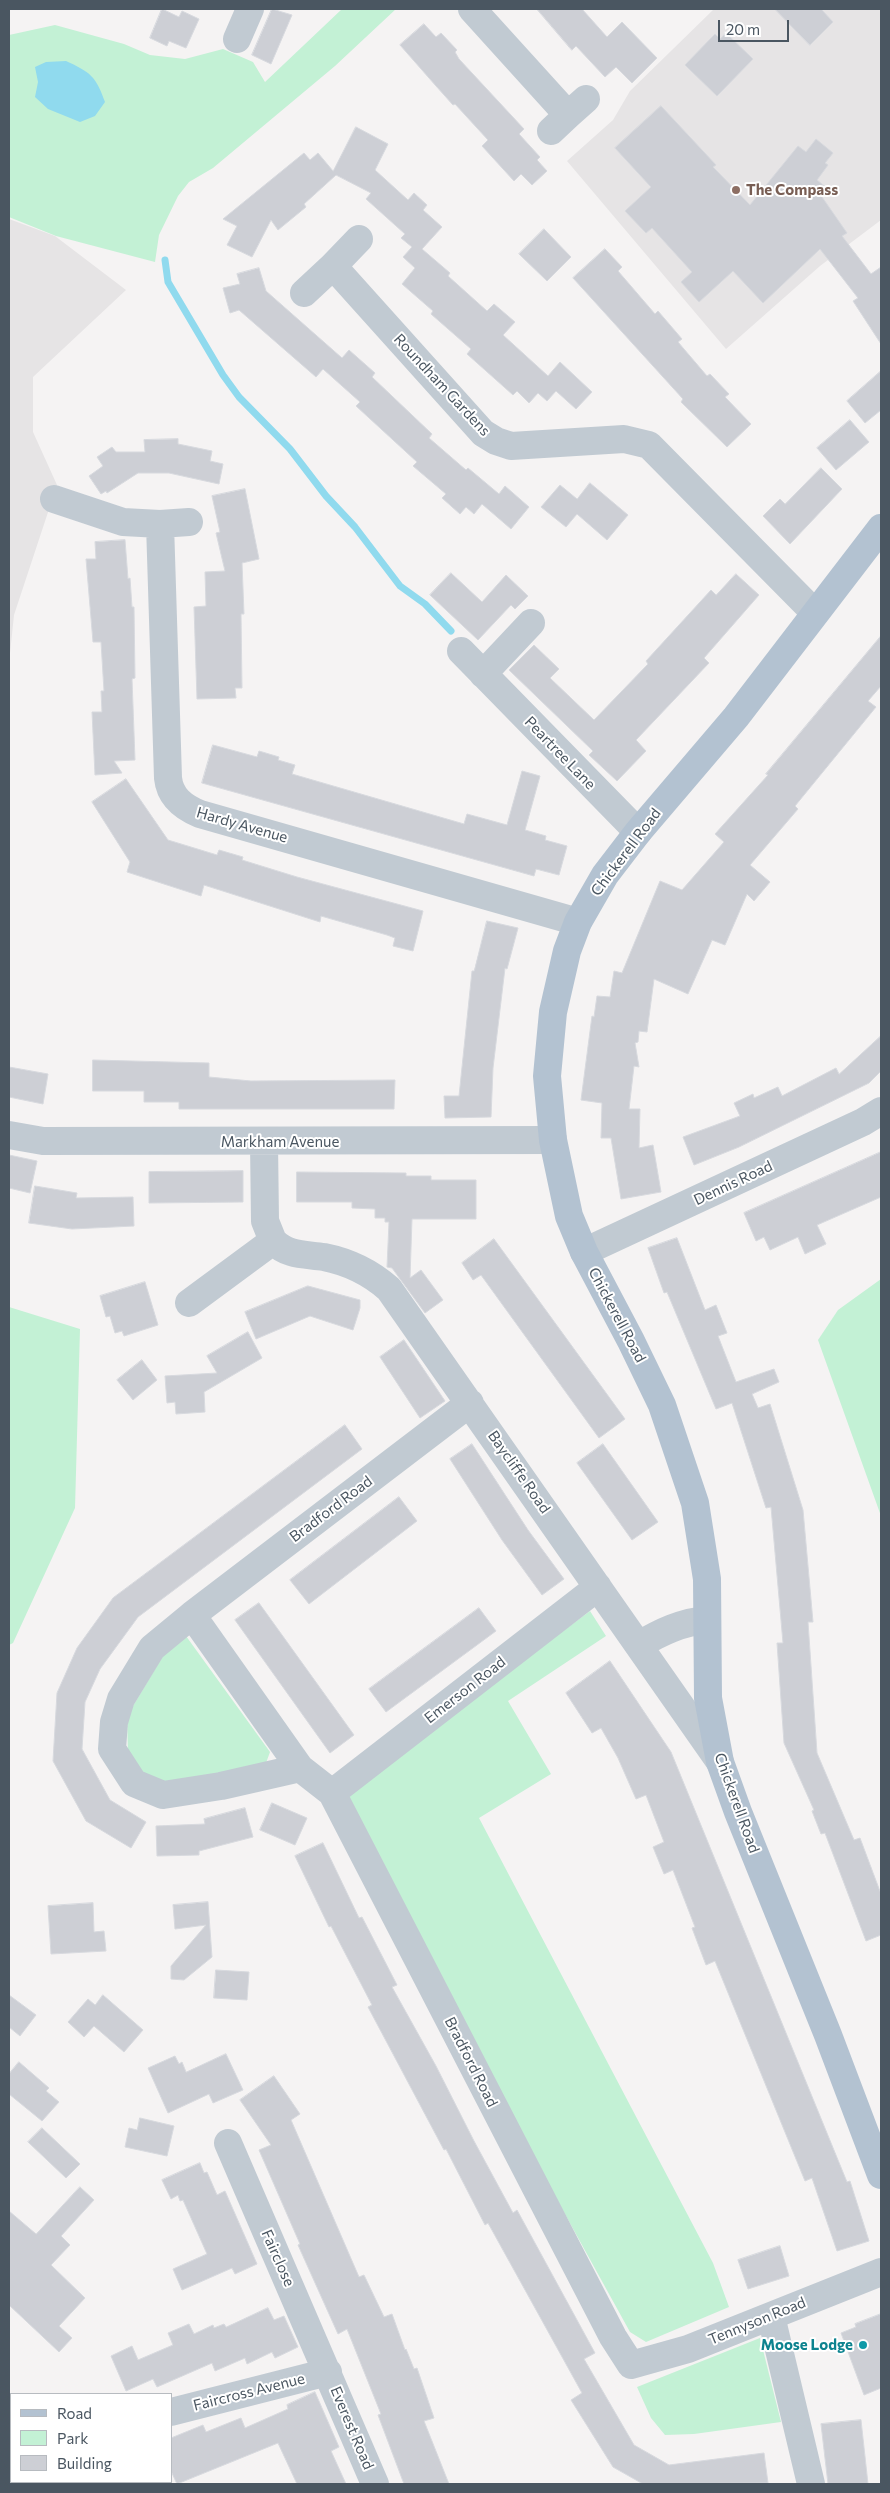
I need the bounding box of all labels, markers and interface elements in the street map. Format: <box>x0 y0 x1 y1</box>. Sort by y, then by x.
scale bar <box>720 10 791 42</box>
text: 20 m <box>726 20 760 38</box>
place label: The Compass <box>746 181 838 199</box>
marker: The Compass <box>730 184 742 196</box>
street label: Roundham Gardens <box>390 330 494 440</box>
street label: Peartree Lane <box>521 713 599 793</box>
street label: Hardy Avenue <box>194 803 290 847</box>
street label: Chickerell Road <box>587 805 665 899</box>
street label: Markham Avenue <box>221 1133 339 1151</box>
street label: Dennis Road <box>691 1157 775 1209</box>
street label: Chickerell Road <box>584 1264 650 1366</box>
street label: Baycliffe Road <box>484 1427 554 1517</box>
street label: Bradford Road <box>286 1472 376 1546</box>
street label: Emerson Road <box>421 1653 509 1727</box>
street label: Chickerell Road <box>711 1751 763 1855</box>
street label: Bradford Road <box>441 2014 501 2110</box>
street label: Fairclose <box>257 2227 299 2289</box>
street label: Tennyson Road <box>706 2293 808 2349</box>
place label: Moose Lodge <box>761 2336 853 2354</box>
marker: Moose Lodge <box>857 2339 869 2351</box>
street label: Faircross Avenue <box>191 2369 307 2415</box>
street label: Everest Road <box>326 2384 378 2472</box>
legend <box>10 2393 172 2483</box>
text: Road <box>57 2404 92 2422</box>
text: Park <box>57 2429 88 2447</box>
text: Building <box>57 2454 112 2472</box>

